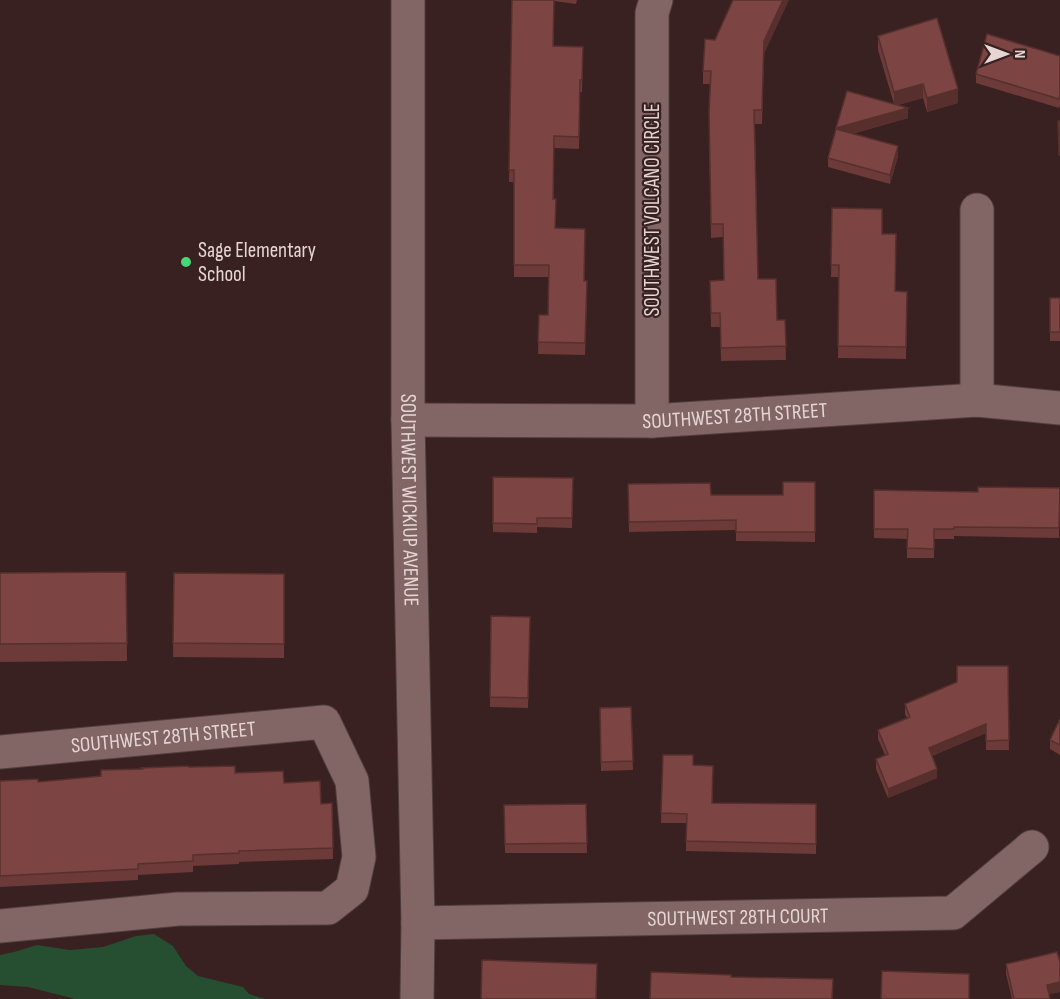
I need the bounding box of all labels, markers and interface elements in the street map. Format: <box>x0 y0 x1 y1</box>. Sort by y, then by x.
north arrow <box>976 24 1036 84</box>
text: N <box>1010 50 1029 58</box>
street label: SOUTHWEST VOLCANO CIRCLE <box>640 103 665 317</box>
place label: Sage Elementary School <box>198 238 316 287</box>
marker: Sage Elementary School <box>179 255 193 269</box>
street label: SOUTHWEST WICKIUP AVENUE <box>396 394 424 607</box>
street label: SOUTHWEST 28TH STREET <box>642 397 829 434</box>
street label: SOUTHWEST 28TH STREET <box>70 716 257 758</box>
street label: SOUTHWEST 28TH COURT <box>647 903 829 931</box>

